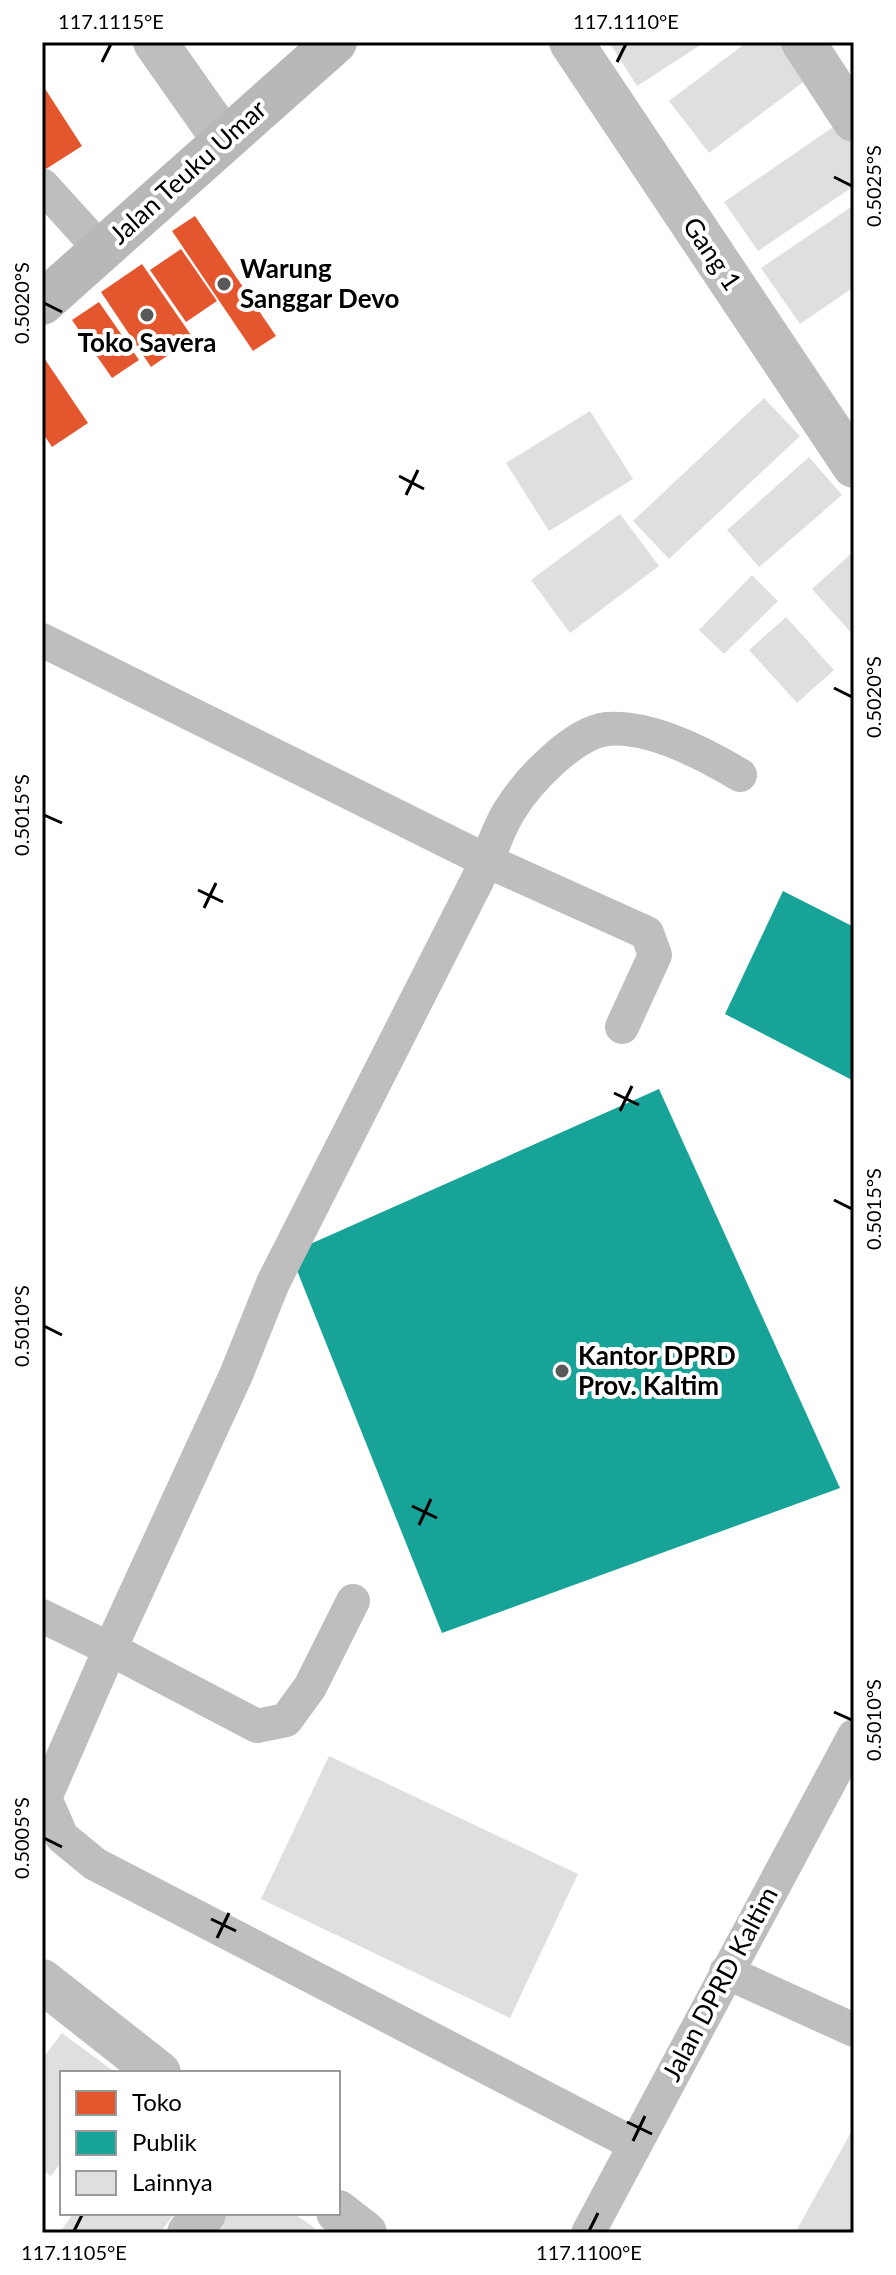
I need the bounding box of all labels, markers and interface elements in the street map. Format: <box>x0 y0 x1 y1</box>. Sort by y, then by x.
text: 117.1115°E <box>58 9 164 33</box>
text: 117.1110°E <box>573 9 679 33</box>
street label: Jalan Teuku Umar <box>102 92 273 250</box>
text: 0.5025°S <box>861 145 885 227</box>
street label: Gang 1 <box>677 211 749 296</box>
place label: Warung Sanggar Devo <box>240 252 400 314</box>
text: 0.5020°S <box>9 262 33 344</box>
marker: Warung Sanggar Devo <box>215 275 233 293</box>
marker: Toko Savera <box>138 306 156 324</box>
place label: Toko Savera <box>78 326 216 358</box>
text: 0.5020°S <box>861 656 885 738</box>
text: 0.5015°S <box>9 774 33 856</box>
text: 0.5015°S <box>861 1168 885 1250</box>
text: 0.5010°S <box>9 1285 33 1367</box>
place label: Kantor DPRD Prov. Kaltim <box>578 1339 736 1401</box>
marker: Kantor DPRD Prov. Kaltim <box>553 1362 571 1380</box>
text: 0.5010°S <box>861 1679 885 1761</box>
text: 0.5005°S <box>9 1797 33 1879</box>
street label: Jalan DPRD Kaltim <box>654 1881 784 2086</box>
legend <box>60 2071 340 2215</box>
text: Toko <box>132 2087 182 2116</box>
text: Publik <box>132 2127 198 2156</box>
text: Lainnya <box>132 2167 213 2196</box>
text: 117.1105°E <box>21 2240 127 2264</box>
text: 117.1100°E <box>536 2240 642 2264</box>

